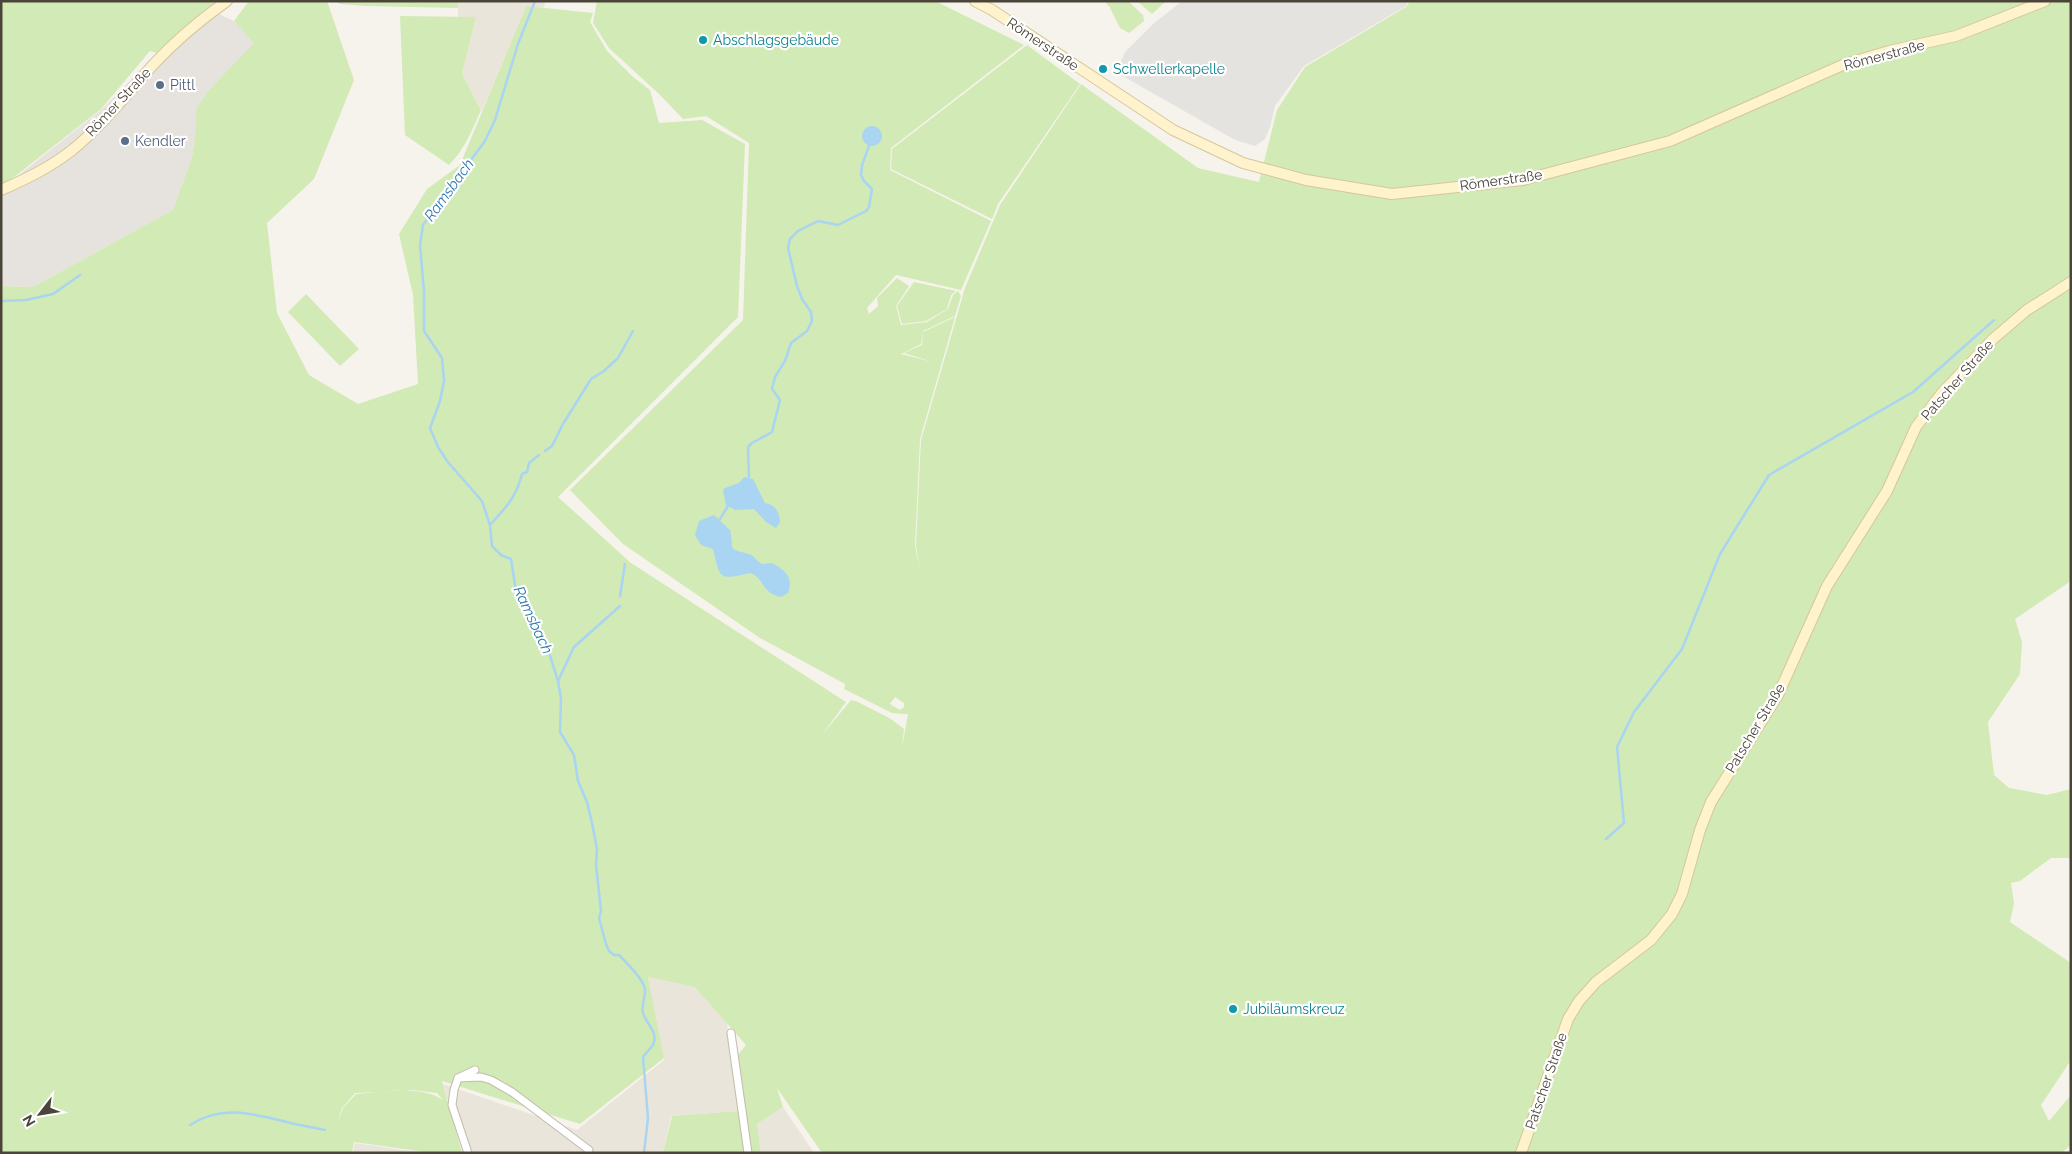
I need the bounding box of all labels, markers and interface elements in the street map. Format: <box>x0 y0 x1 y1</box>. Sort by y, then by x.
street label: Römerstraße <box>1004 14 1082 74</box>
place label: Abschlagsgebäude <box>713 32 839 48</box>
marker: Abschlagsgebäude <box>697 34 709 46</box>
street label: Römerstraße <box>1842 37 1926 73</box>
place label: Schwellerkapelle <box>1113 61 1225 77</box>
marker: Schwellerkapelle <box>1097 63 1109 75</box>
street label: Römer Straße <box>82 64 154 140</box>
place label: Pittl <box>170 77 195 93</box>
marker: Pittl <box>154 79 166 91</box>
place label: Kendler <box>135 133 186 149</box>
marker: Kendler <box>119 135 131 147</box>
water label: Ramsbach <box>420 155 478 225</box>
street label: Römerstraße <box>1459 166 1543 194</box>
street label: Patscher Straße <box>1918 336 1996 424</box>
water label: Ramsbach <box>510 583 556 657</box>
street label: Patscher Straße <box>1722 680 1788 776</box>
place label: Jubiläumskreuz <box>1243 1001 1345 1017</box>
marker: Jubiläumskreuz <box>1227 1003 1239 1015</box>
street label: Patscher Straße <box>1522 1030 1570 1132</box>
north arrow <box>15 1089 65 1139</box>
text: N <box>19 1112 38 1129</box>

